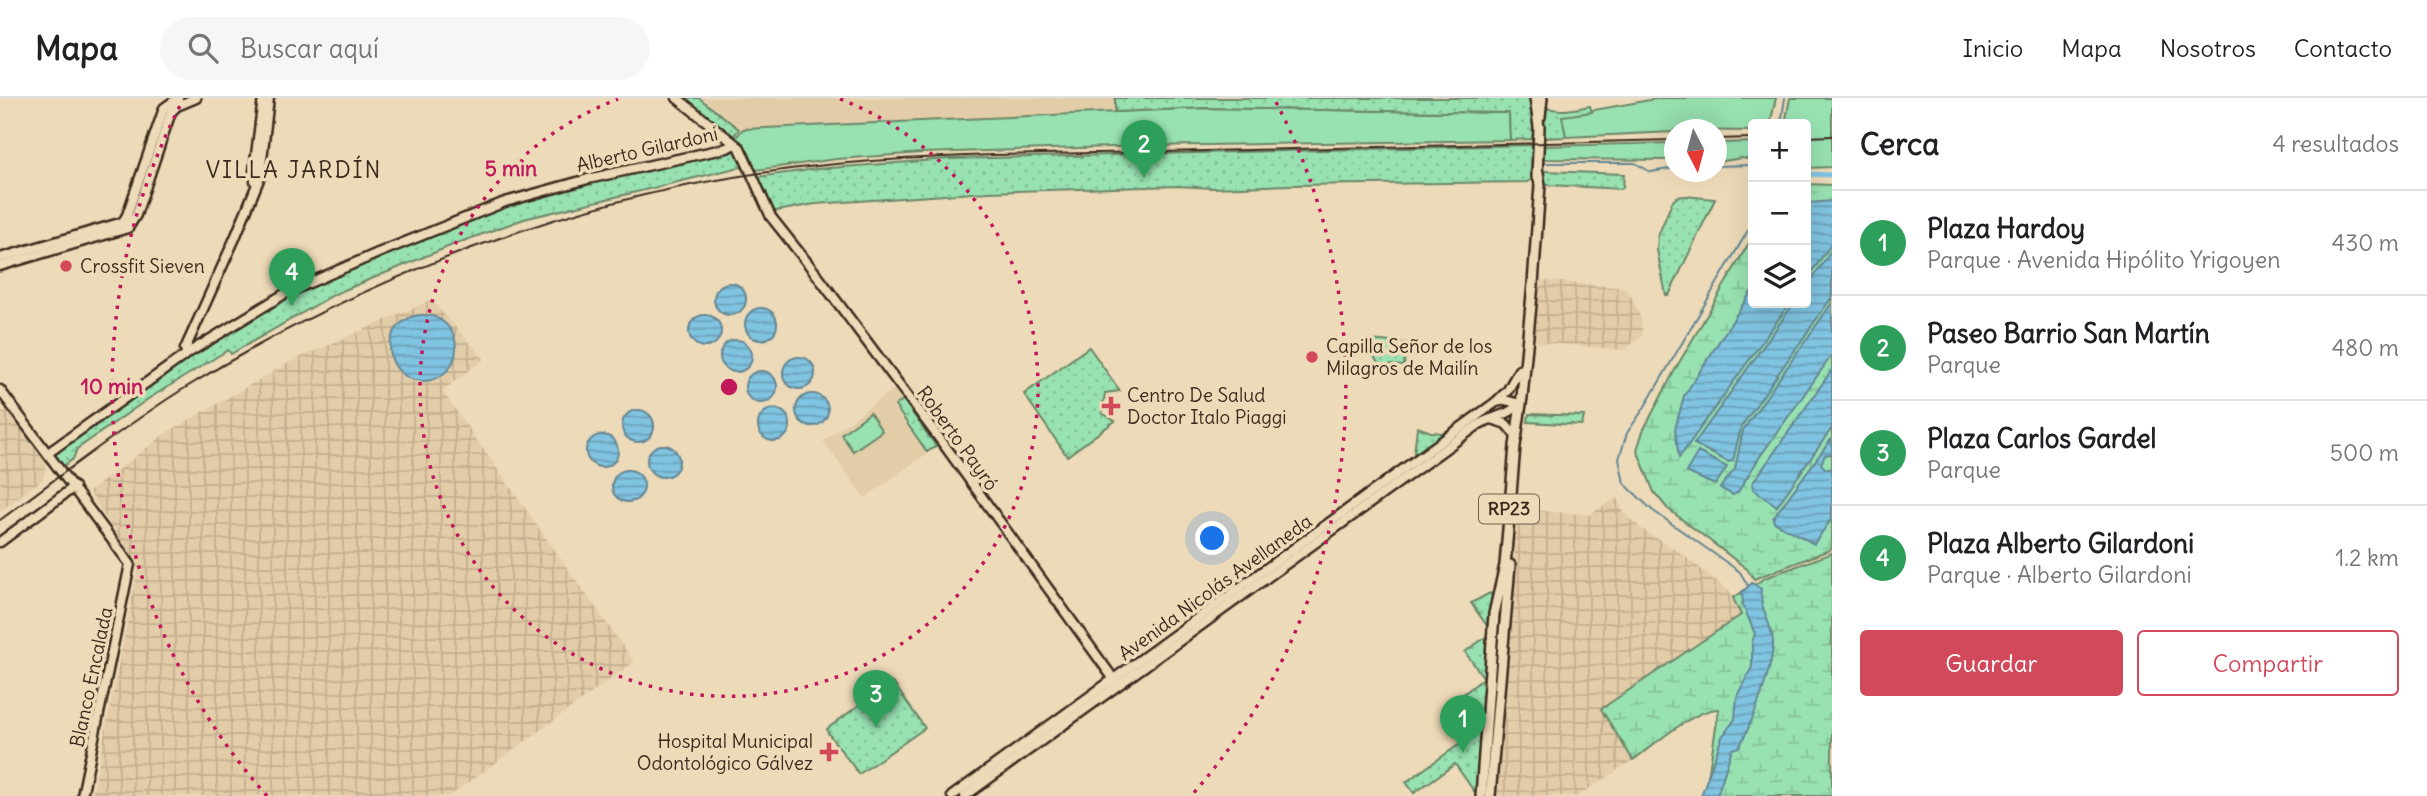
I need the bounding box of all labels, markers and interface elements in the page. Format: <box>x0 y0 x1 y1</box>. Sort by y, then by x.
search box <box>160 17 650 80</box>
text: Mapa <box>35 27 118 69</box>
icon: search <box>184 29 222 67</box>
text: Buscar aquí <box>240 32 379 65</box>
text: Inicio <box>1963 33 2023 63</box>
text: Mapa <box>2061 33 2122 63</box>
text: Nosotros <box>2160 33 2256 63</box>
text: Contacto <box>2294 33 2392 63</box>
north arrow <box>1664 119 1727 182</box>
map controls <box>1748 119 1811 308</box>
button: + <box>1748 119 1811 182</box>
pin: 2 <box>1121 120 1167 178</box>
street label: Alberto Gilardoni <box>574 121 720 177</box>
text: Cerca <box>1860 125 1939 163</box>
text: 4 resultados <box>2272 129 2399 158</box>
district label: VILLA JARDÍN <box>206 155 382 184</box>
text: 5 min <box>485 155 537 182</box>
button: − <box>1748 182 1811 245</box>
text: Plaza Hardoy <box>1927 212 2085 245</box>
text: 1 <box>1878 228 1888 257</box>
text: 430 m <box>2332 228 2399 257</box>
button: layers <box>1748 245 1811 308</box>
text: Parque · Avenida Hipólito Yrigoyen <box>1927 245 2281 274</box>
pin: 4 <box>269 248 315 306</box>
place label: Crossfit Sieven <box>80 254 205 278</box>
marker: Crossfit Sieven <box>58 258 74 274</box>
text: Paseo Barrio San Martín <box>1927 317 2210 350</box>
text: 2 <box>1877 333 1889 362</box>
text: 480 m <box>2332 333 2399 362</box>
place label: Capilla Señor de los Milagros de Mailín <box>1326 334 1492 380</box>
marker: Capilla Señor de los Milagros de Mailín <box>1304 349 1320 365</box>
text: Parque <box>1927 350 2001 379</box>
text: 10 min <box>81 373 143 400</box>
centre of rings <box>717 375 741 399</box>
street label: Roberto Payró <box>912 381 1004 495</box>
place label: Centro De Salud Doctor Italo Piaggi <box>1127 383 1287 429</box>
marker: Centro De Salud Doctor Italo Piaggi <box>1101 396 1121 416</box>
text: Plaza Carlos Gardel <box>1927 422 2156 455</box>
text: 3 <box>1876 438 1890 467</box>
text: 500 m <box>2330 438 2399 467</box>
text: Parque <box>1927 455 2001 484</box>
road number: RP23 <box>1479 494 1539 524</box>
street label: Avenida Nicolás Avellaneda <box>1114 509 1317 665</box>
your location <box>1195 521 1229 555</box>
text: Plaza Alberto Gilardoni <box>1927 527 2194 560</box>
text: 4 <box>1876 543 1890 572</box>
text: 1.2 km <box>2335 543 2399 572</box>
text: Parque · Alberto Gilardoni <box>1927 560 2192 589</box>
street label: Blanco Encalada <box>64 605 118 749</box>
button: Guardar <box>1860 630 2123 696</box>
button: Compartir <box>2137 630 2399 696</box>
pin: 3 <box>853 670 899 728</box>
pin: 1 <box>1440 695 1486 753</box>
place label: Hospital Municipal Odontológico Gálvez <box>637 729 813 775</box>
marker: Hospital Municipal Odontológico Gálvez <box>819 742 839 762</box>

